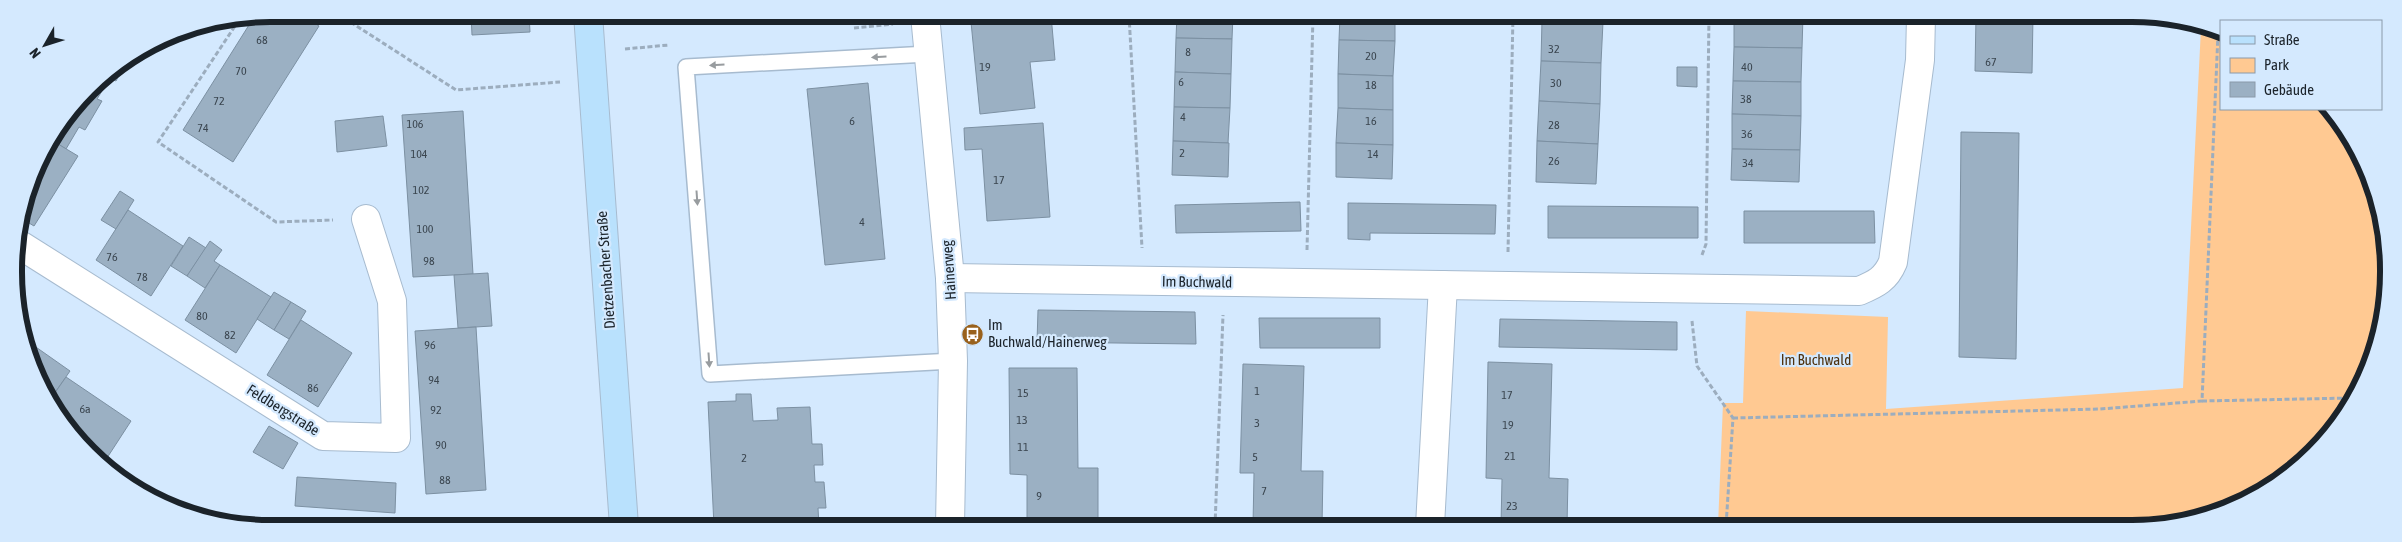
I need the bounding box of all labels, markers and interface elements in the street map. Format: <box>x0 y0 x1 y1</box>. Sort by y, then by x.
north arrow <box>20 20 70 70</box>
legend <box>2220 20 2382 110</box>
text: Straße <box>2264 31 2300 48</box>
house number: 68 <box>256 33 268 47</box>
house number: 32 <box>1548 42 1560 56</box>
text: N <box>26 45 44 61</box>
house number: 8 <box>1185 45 1191 59</box>
house number: 20 <box>1365 49 1377 63</box>
one-way arrow <box>871 53 887 61</box>
house number: 67 <box>1985 55 1997 69</box>
text: Park <box>2264 56 2289 73</box>
house number: 19 <box>979 60 991 74</box>
house number: 40 <box>1741 60 1753 74</box>
one-way arrow <box>709 62 725 70</box>
house number: 70 <box>235 64 247 78</box>
house number: 6 <box>1178 75 1184 89</box>
house number: 30 <box>1550 76 1562 90</box>
house number: 18 <box>1365 78 1377 92</box>
text: Gebäude <box>2264 81 2314 98</box>
house number: 38 <box>1740 92 1752 106</box>
house number: 72 <box>213 94 225 108</box>
house number: 4 <box>1180 110 1186 124</box>
house number: 6 <box>849 114 855 128</box>
house number: 16 <box>1365 114 1377 128</box>
house number: 106 <box>407 117 424 131</box>
house number: 28 <box>1548 118 1560 132</box>
house number: 74 <box>197 121 209 135</box>
house number: 36 <box>1741 127 1753 141</box>
house number: 2 <box>1179 146 1185 160</box>
house number: 104 <box>411 147 428 161</box>
house number: 14 <box>1367 147 1379 161</box>
house number: 26 <box>1548 154 1560 168</box>
house number: 34 <box>1742 156 1754 170</box>
house number: 17 <box>993 173 1005 187</box>
house number: 102 <box>413 183 429 197</box>
one-way arrow <box>693 190 701 206</box>
street label: Dietzenbacher Straße <box>593 210 618 330</box>
house number: 4 <box>859 215 865 229</box>
house number: 100 <box>417 222 434 236</box>
street label: Hainerweg <box>938 239 959 300</box>
house number: 76 <box>106 250 118 264</box>
house number: 98 <box>423 254 435 268</box>
house number: 78 <box>136 270 148 284</box>
street label: Im Buchwald <box>1162 272 1232 291</box>
house number: 80 <box>196 309 208 323</box>
place label: Im Buchwald/Hainerweg <box>988 316 1107 350</box>
bus stop icon: Im Buchwald/Hainerweg <box>960 322 984 346</box>
house number: 82 <box>224 328 236 342</box>
house number: 96 <box>424 338 436 352</box>
park label: Im Buchwald <box>1781 351 1851 368</box>
one-way arrow <box>706 352 714 368</box>
house number: 94 <box>428 373 440 387</box>
street label: Feldbergstraße <box>244 381 323 439</box>
house number: 86 <box>307 381 319 395</box>
house number: 1 <box>1254 384 1260 398</box>
house number: 15 <box>1017 386 1029 400</box>
house number: 17 <box>1501 388 1513 402</box>
house number: 6a <box>79 402 91 416</box>
house number: 92 <box>430 403 442 417</box>
house number: 13 <box>1016 413 1028 427</box>
house number: 3 <box>1254 416 1260 430</box>
house number: 19 <box>1502 418 1514 432</box>
house number: 90 <box>435 438 447 452</box>
house number: 11 <box>1017 440 1029 454</box>
house number: 21 <box>1504 449 1516 463</box>
house number: 5 <box>1252 450 1258 464</box>
house number: 2 <box>741 451 747 465</box>
house number: 88 <box>439 473 451 487</box>
house number: 7 <box>1261 484 1267 498</box>
house number: 9 <box>1036 489 1042 503</box>
house number: 23 <box>1506 499 1518 513</box>

